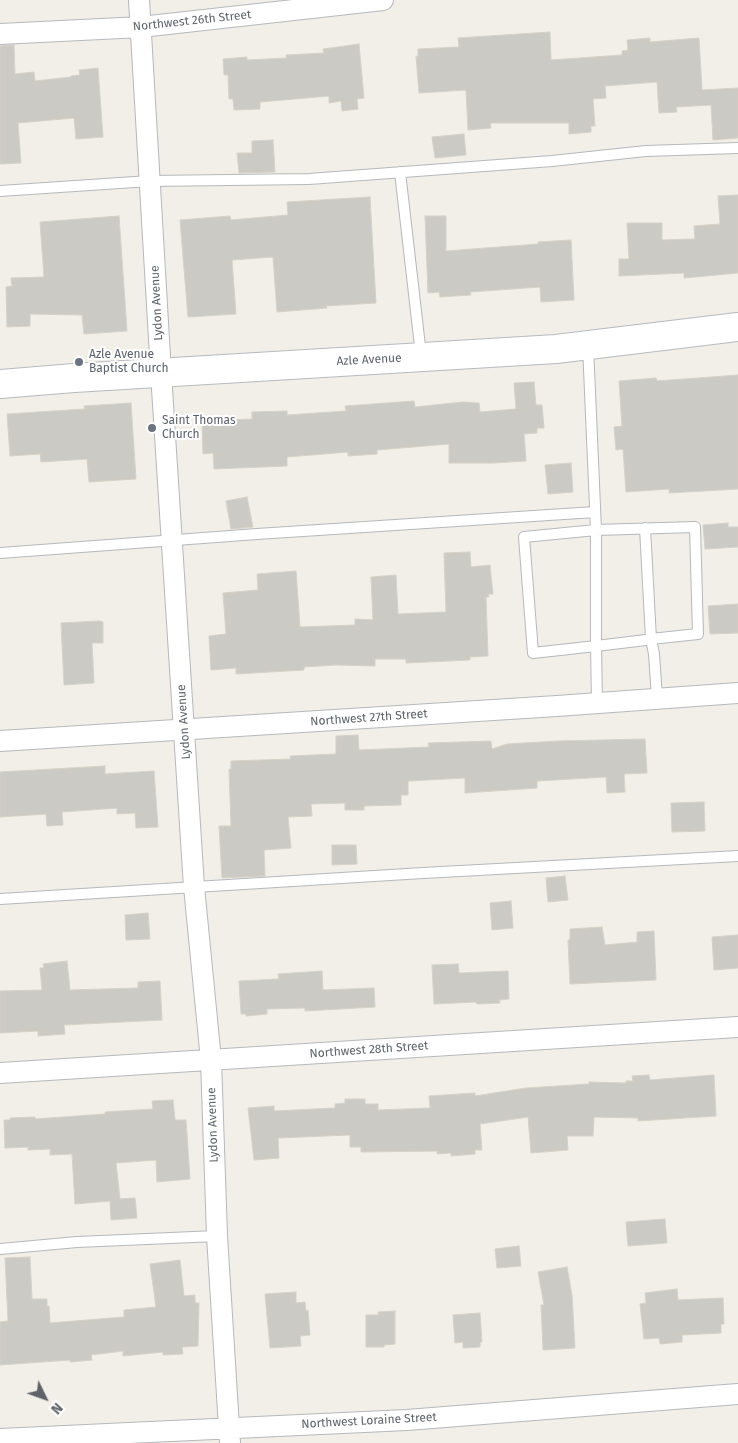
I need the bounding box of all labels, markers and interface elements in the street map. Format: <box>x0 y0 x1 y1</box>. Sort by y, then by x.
street label: Northwest 26th Street <box>132 8 252 34</box>
street label: Lydon Avenue <box>148 265 166 341</box>
place label: Azle Avenue Baptist Church <box>89 348 168 376</box>
street label: Azle Avenue <box>336 351 402 369</box>
marker: Azle Avenue Baptist Church <box>73 356 85 368</box>
place label: Saint Thomas Church <box>162 414 236 442</box>
marker: Saint Thomas Church <box>146 422 158 434</box>
street label: Lydon Avenue <box>174 684 194 760</box>
street label: Northwest 27th Street <box>310 707 428 729</box>
street label: Northwest 28th Street <box>309 1039 429 1061</box>
street label: Lydon Avenue <box>204 1087 222 1163</box>
north arrow <box>20 1373 70 1423</box>
text: N <box>47 1399 66 1418</box>
street label: Northwest Loraine Street <box>301 1410 437 1432</box>

